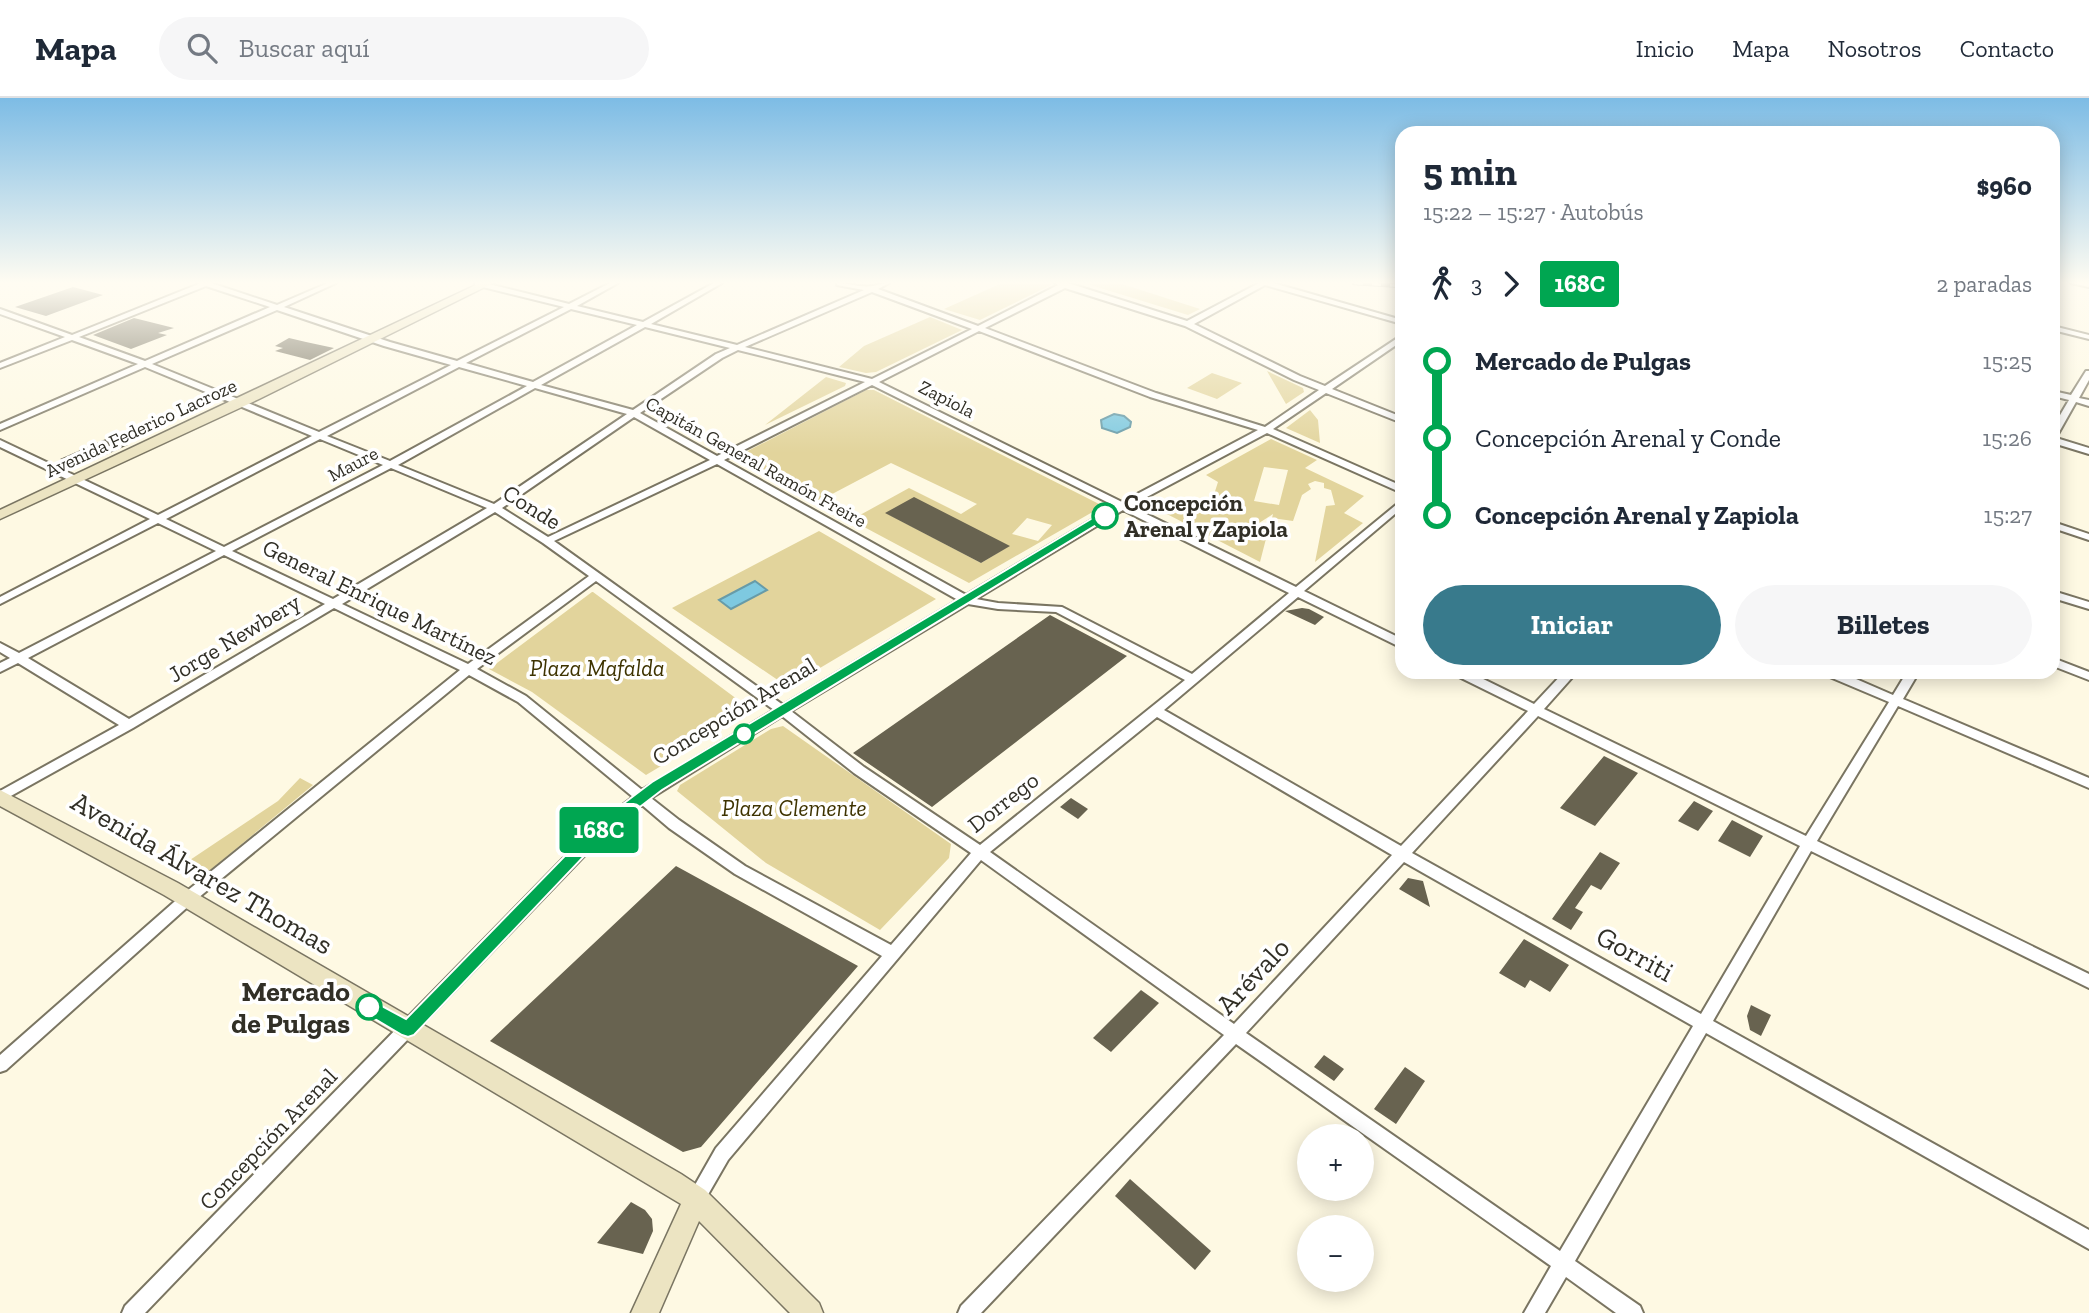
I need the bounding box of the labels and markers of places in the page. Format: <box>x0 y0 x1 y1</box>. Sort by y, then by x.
place label: Concepción Arenal y Zapiola <box>1124 489 1288 543</box>
marker: Concepción Arenal y Zapiola <box>1092 503 1118 529</box>
unlabelled marker <box>734 724 754 744</box>
place label: Mercado de Pulgas <box>231 975 350 1040</box>
marker: Mercado de Pulgas <box>356 994 382 1020</box>

